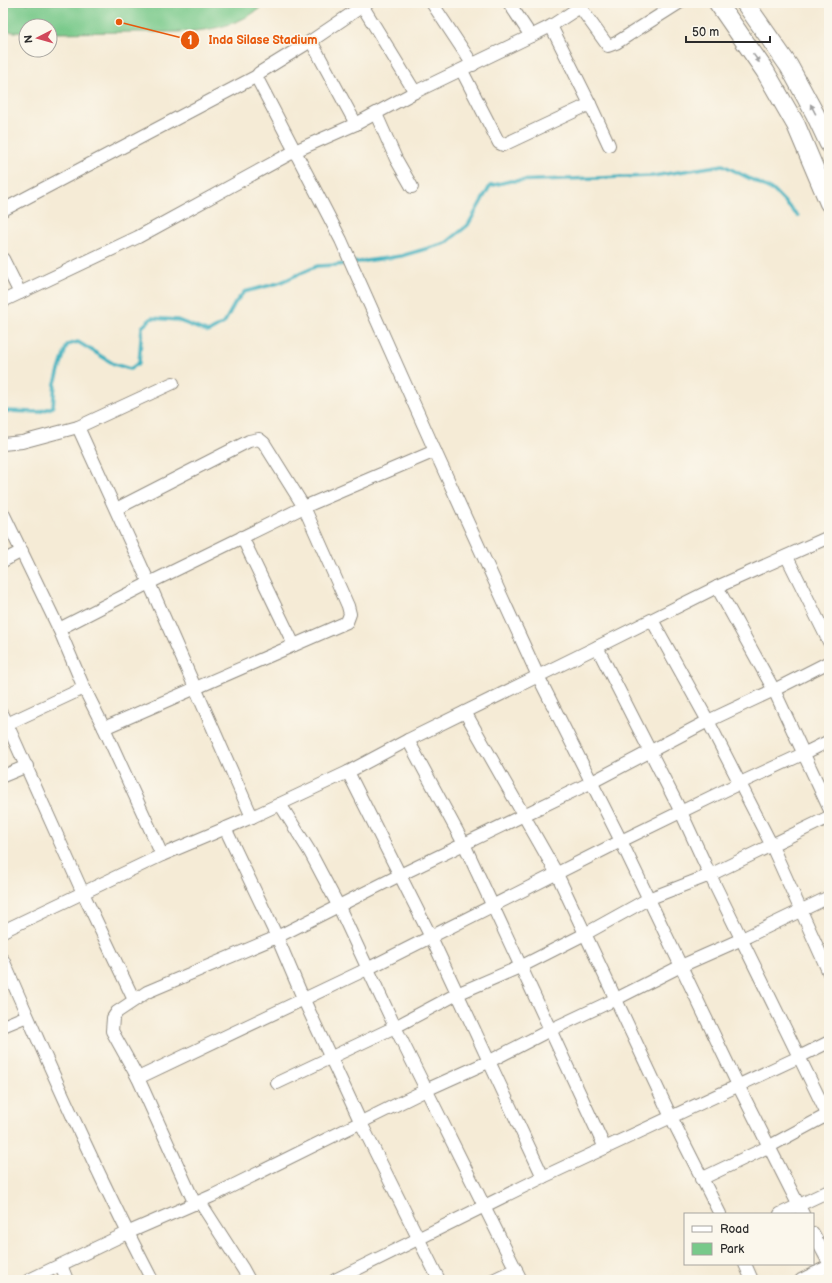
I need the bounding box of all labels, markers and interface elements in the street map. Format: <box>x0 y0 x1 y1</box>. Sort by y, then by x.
north arrow <box>18 18 58 58</box>
scale bar <box>686 18 770 44</box>
text: 50 m <box>692 25 719 40</box>
callout: Inda Silase Stadium <box>180 28 325 52</box>
text: 1 <box>187 33 193 48</box>
text: Inda Silase Stadium <box>208 33 318 48</box>
text: N <box>22 34 35 44</box>
one-way arrow <box>752 53 760 63</box>
one-way arrow <box>809 103 816 115</box>
legend <box>684 1213 814 1265</box>
text: Road <box>720 1222 749 1237</box>
text: Park <box>720 1242 744 1257</box>

